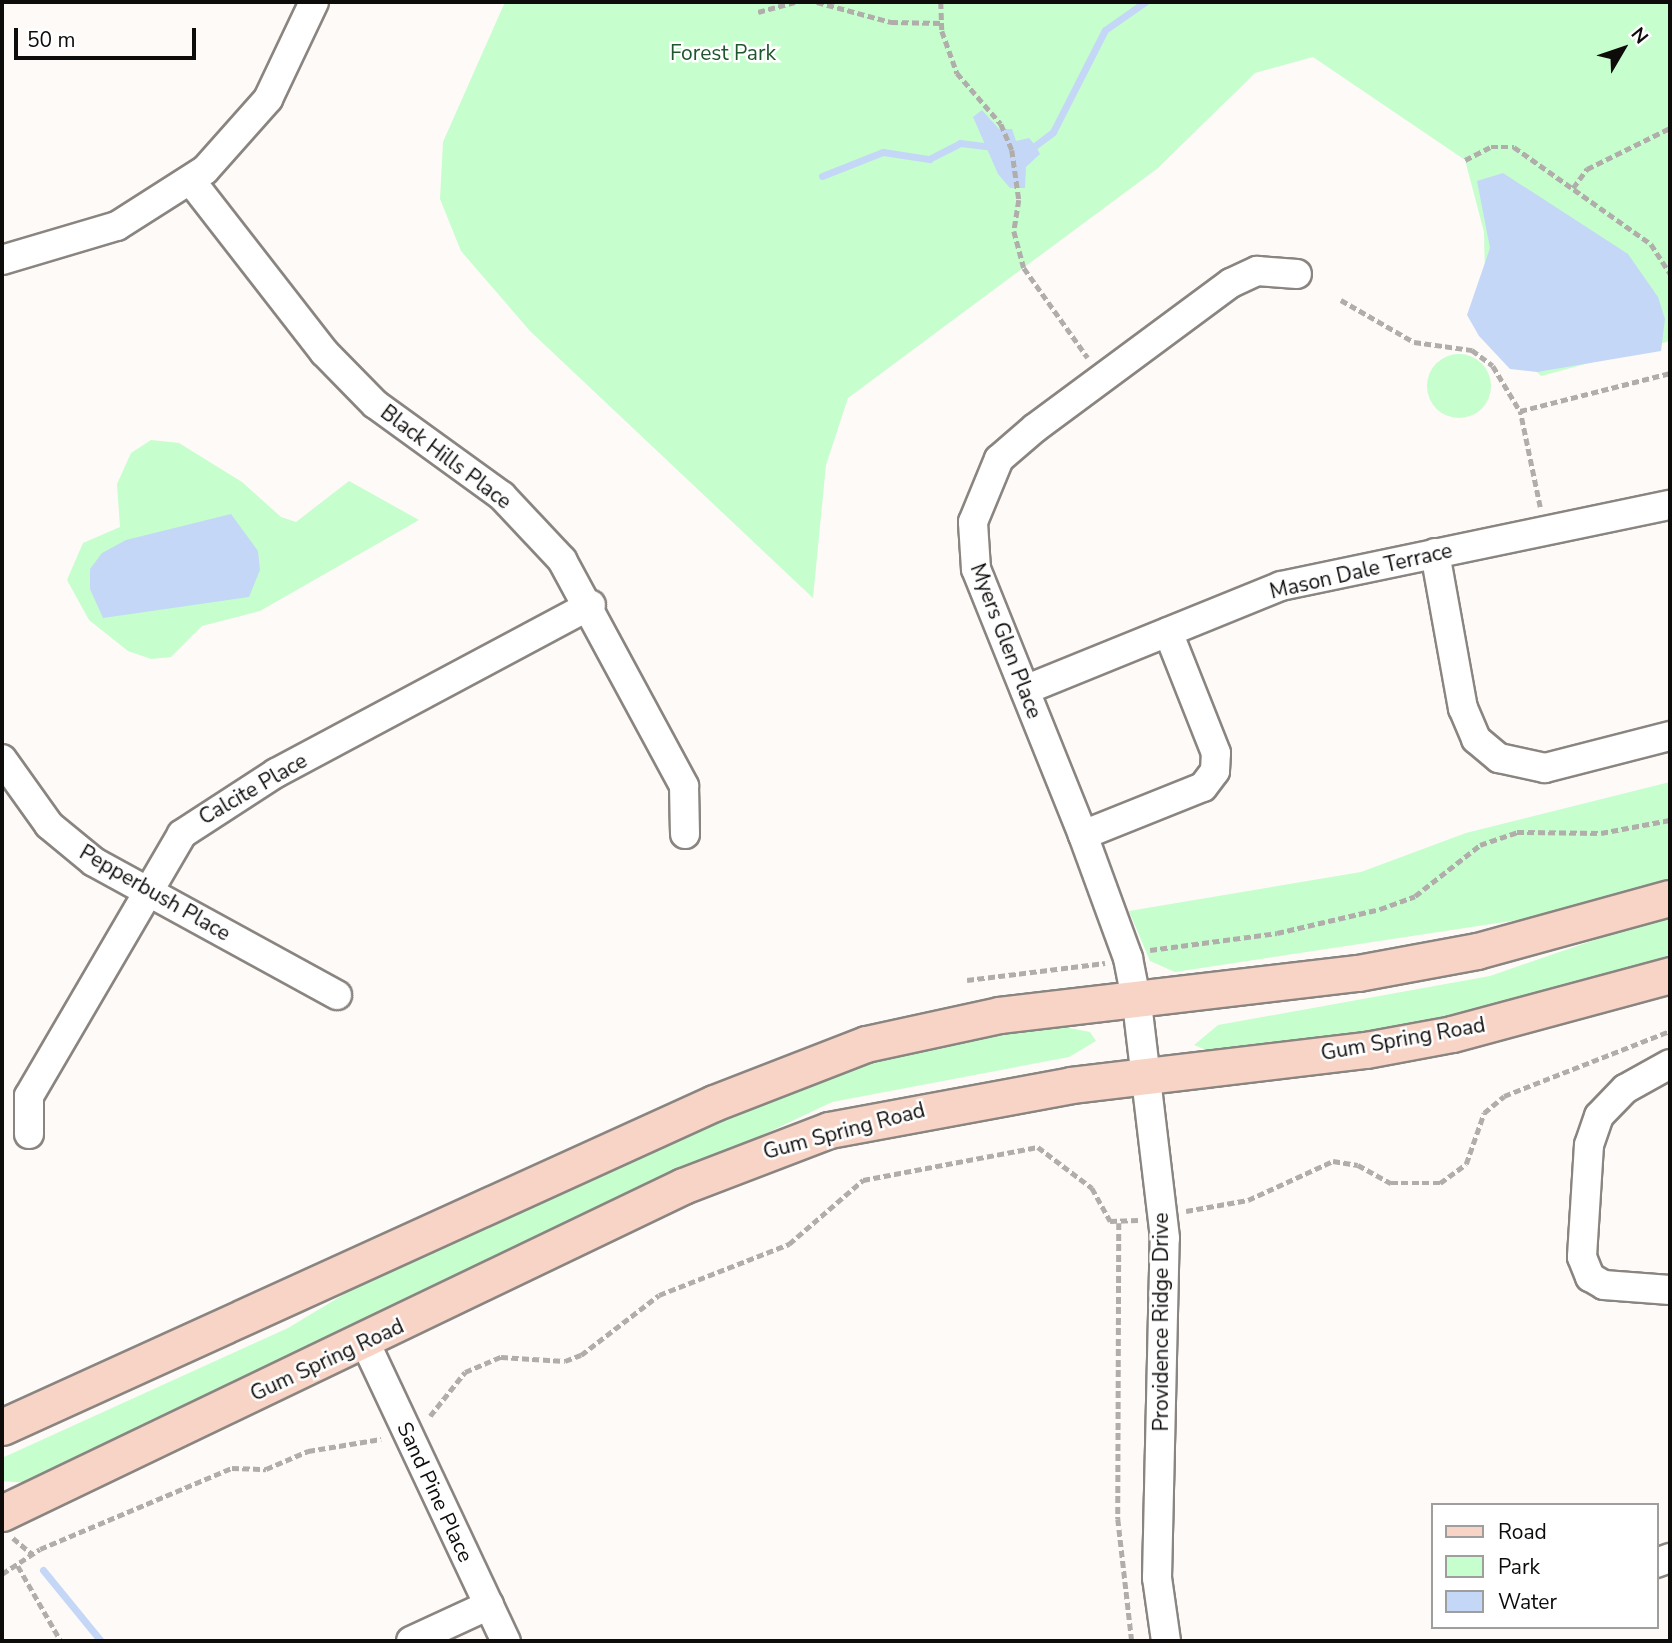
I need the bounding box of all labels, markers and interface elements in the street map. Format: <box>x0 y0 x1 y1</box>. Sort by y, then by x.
scale bar <box>18 14 200 58</box>
north arrow <box>1588 14 1658 84</box>
text: N <box>1625 22 1654 49</box>
text: 50 m <box>27 26 76 54</box>
park label: Forest Park <box>670 40 776 66</box>
street label: Black Hills Place <box>376 400 516 514</box>
street label: Mason Dale Terrace <box>1267 538 1455 604</box>
street label: Myers Glen Place <box>965 560 1047 722</box>
street label: Calcite Place <box>194 748 312 830</box>
street label: Pepperbush Place <box>75 840 235 946</box>
street label: Gum Spring Road <box>1319 1012 1487 1066</box>
street label: Gum Spring Road <box>760 1097 928 1165</box>
street label: Providence Ridge Drive <box>1148 1213 1174 1431</box>
street label: Gum Spring Road <box>246 1313 408 1407</box>
street label: Sand Pine Place <box>392 1418 478 1566</box>
legend <box>1430 1503 1658 1629</box>
text: Road <box>1498 1518 1547 1546</box>
text: Park <box>1498 1553 1540 1581</box>
text: Water <box>1498 1588 1557 1616</box>

